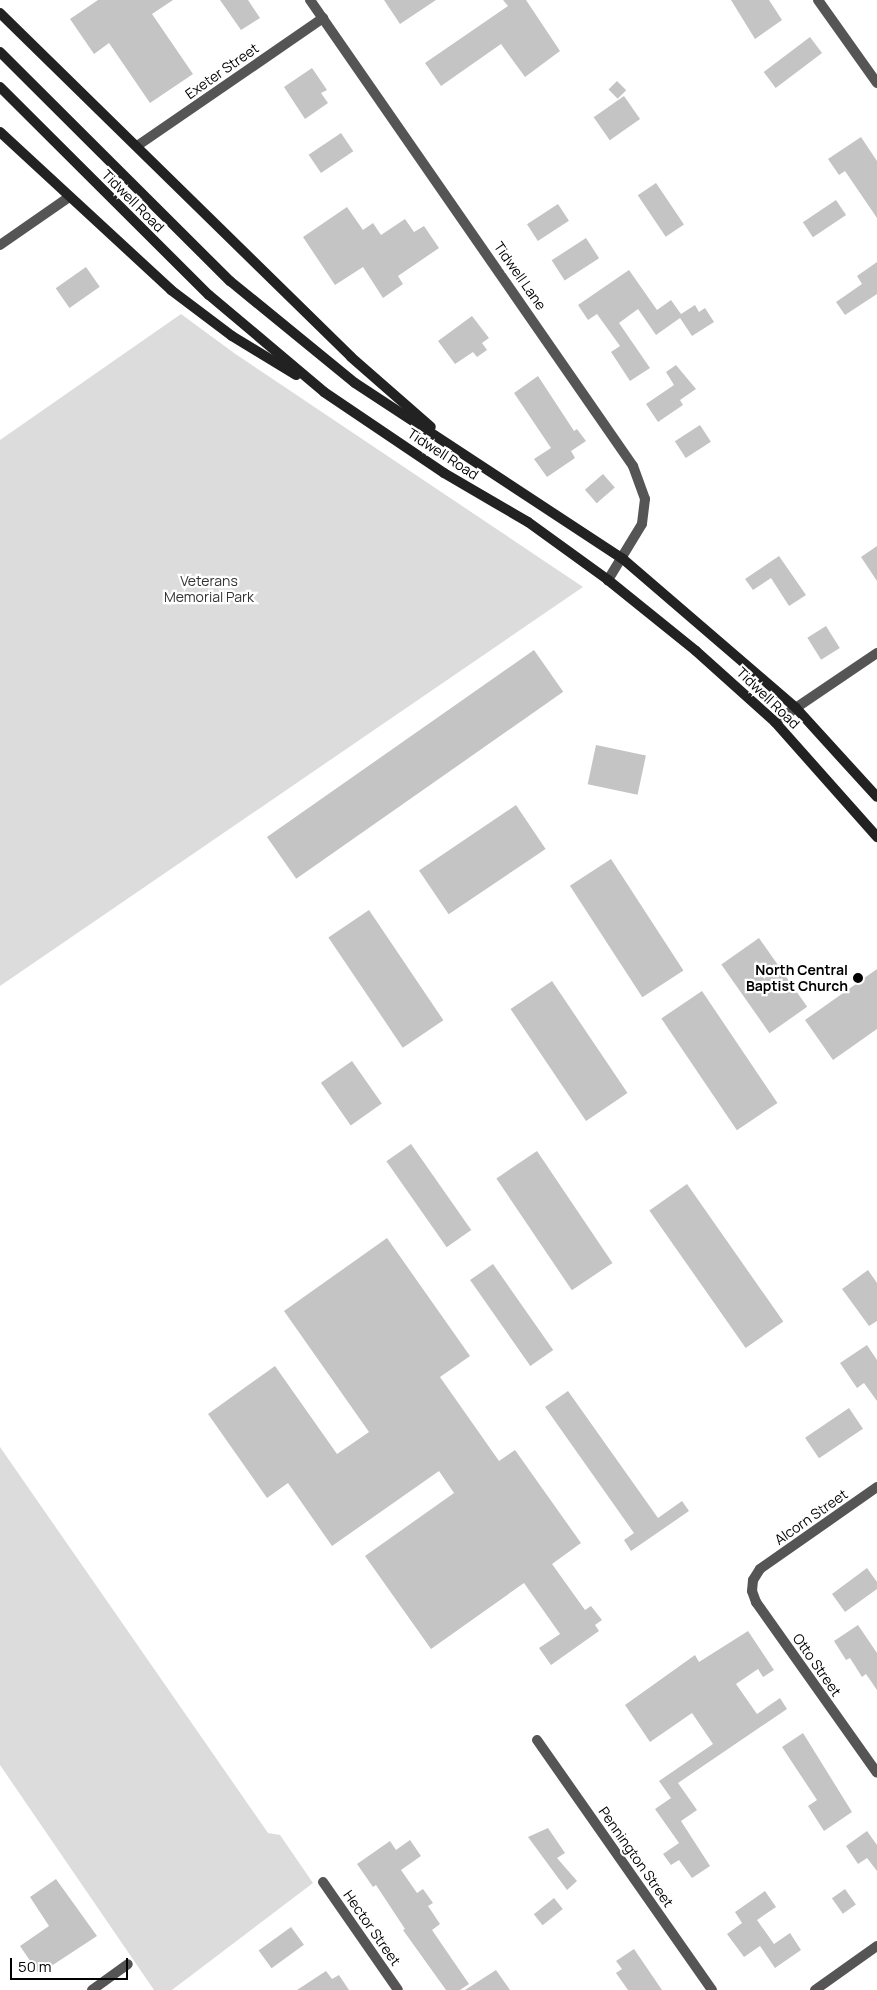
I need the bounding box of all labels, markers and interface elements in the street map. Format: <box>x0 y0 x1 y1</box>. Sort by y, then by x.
street label: Exeter Street <box>182 40 262 102</box>
street label: Tidwell Road <box>98 166 168 236</box>
street label: Tidwell Lane <box>490 239 550 313</box>
street label: Tidwell Road <box>404 425 482 483</box>
park label: Veterans Memorial Park <box>164 573 254 606</box>
street label: Tidwell Road <box>733 664 803 732</box>
place label: North Central Baptist Church <box>746 962 848 994</box>
marker: North Central Baptist Church <box>852 972 864 984</box>
street label: Alcorn Street <box>771 1486 851 1548</box>
street label: Otto Street <box>789 1630 845 1700</box>
street label: Pennington Street <box>595 1804 677 1910</box>
street label: Hector Street <box>340 1887 404 1969</box>
scale bar <box>12 1948 130 1980</box>
text: 50 m <box>18 1956 52 1977</box>

